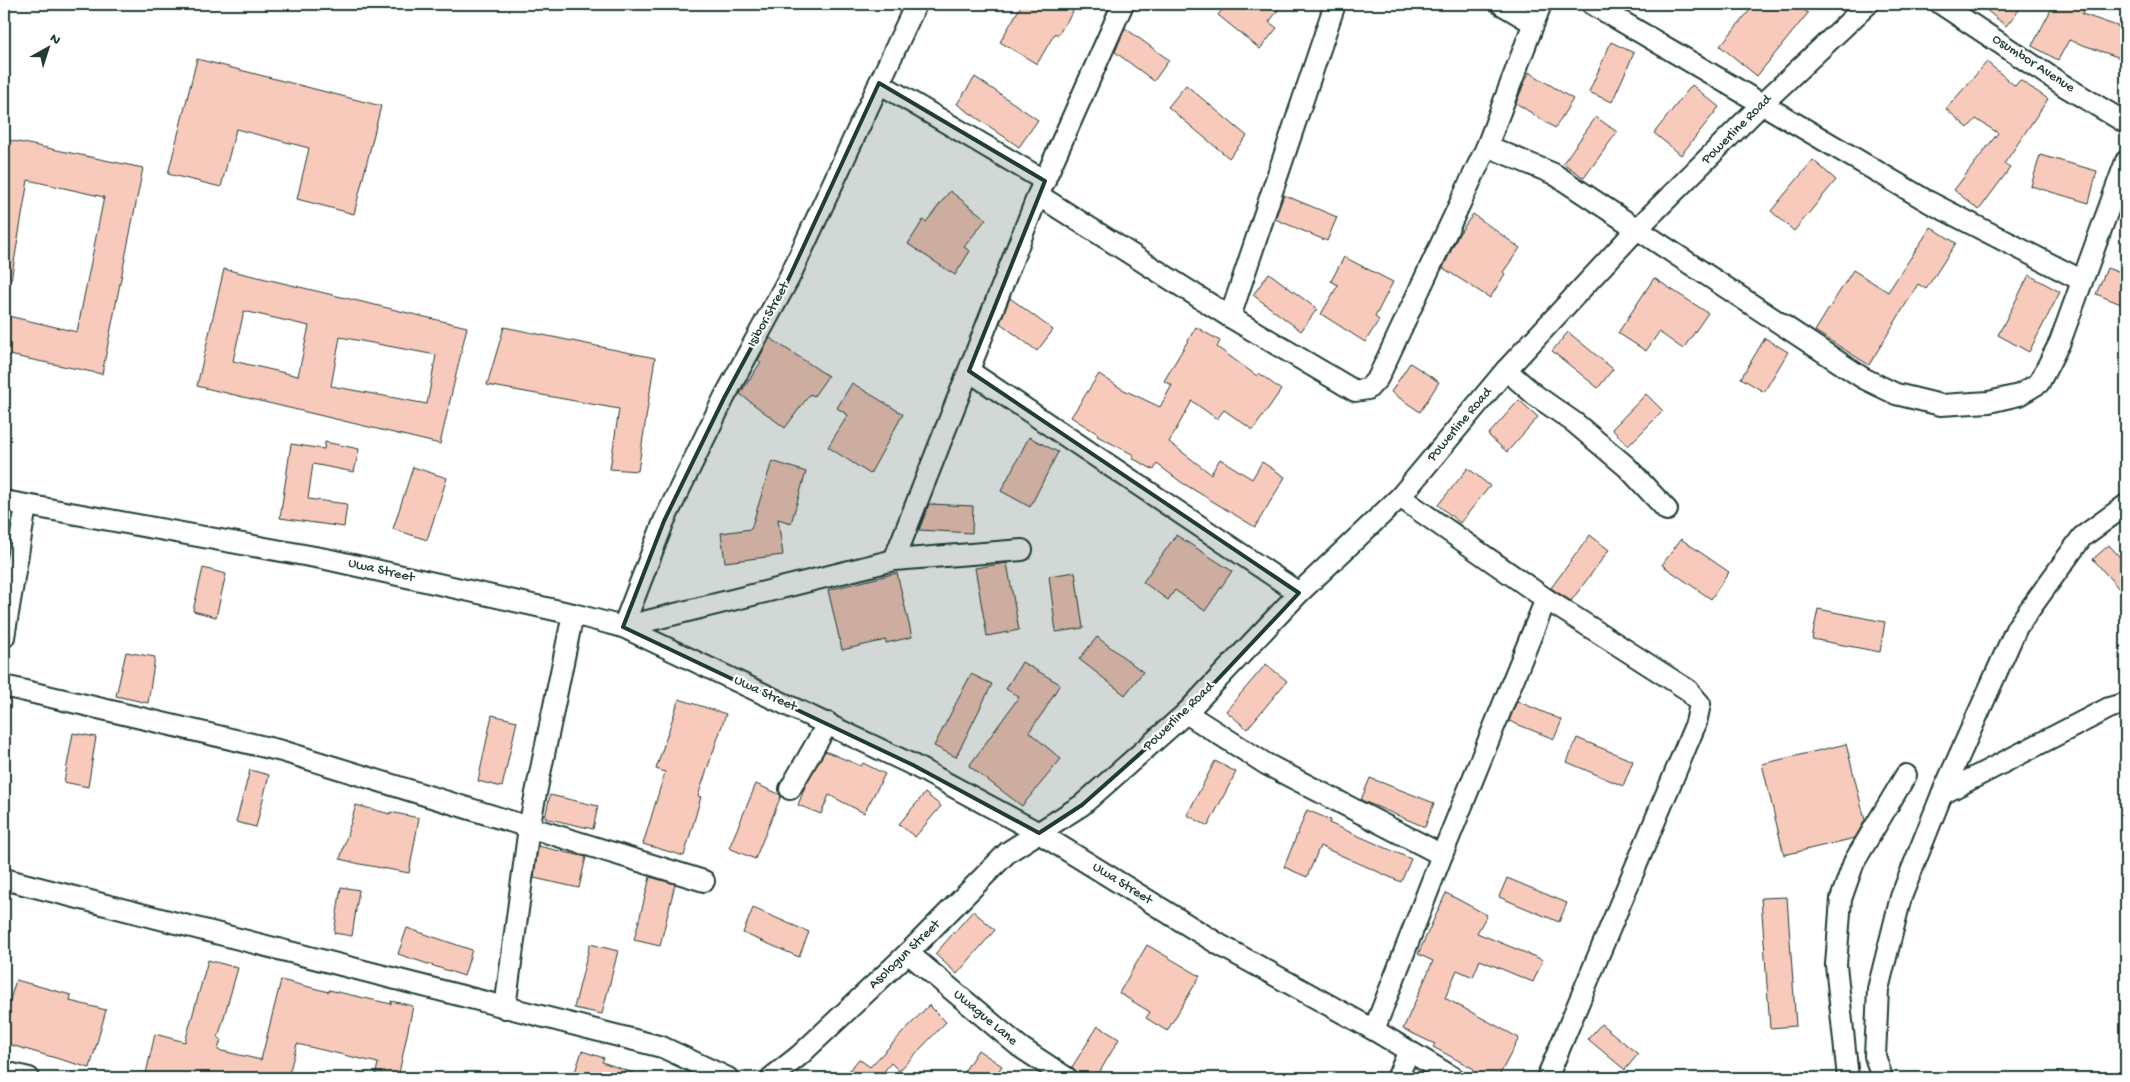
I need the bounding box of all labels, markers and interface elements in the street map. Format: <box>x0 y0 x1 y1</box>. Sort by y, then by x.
north arrow <box>22 22 72 72</box>
text: N <box>46 30 64 49</box>
street label: Osumbor Avenue <box>1988 31 2078 97</box>
street label: Powerline Road <box>1698 90 1777 169</box>
street label: Isibor Street <box>744 278 794 351</box>
street label: Powerline Road <box>1423 383 1497 466</box>
street label: Uwa Street <box>346 555 417 587</box>
street label: Uwa Street <box>731 672 800 716</box>
street label: Powerline Road <box>1139 678 1219 756</box>
street label: Uwa Street <box>1089 859 1156 910</box>
street label: Asologun Street <box>866 916 945 993</box>
street label: Uwague Lane <box>949 986 1021 1050</box>

